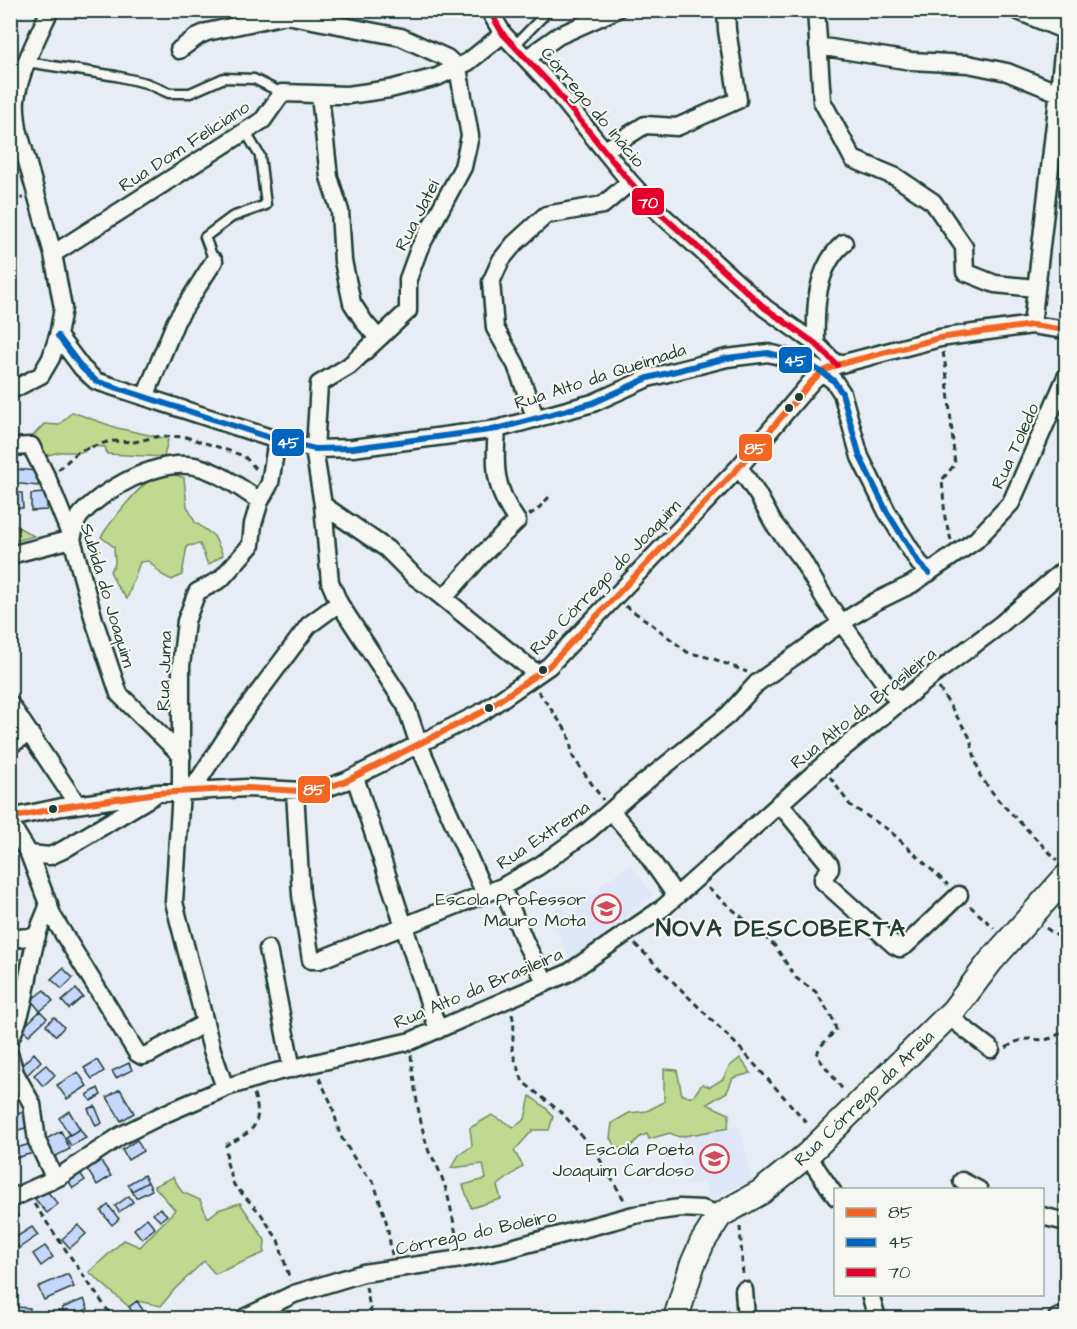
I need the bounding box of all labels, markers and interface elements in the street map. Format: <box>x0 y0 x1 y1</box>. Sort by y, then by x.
street label: Córrego do Inácio <box>534 42 651 174</box>
street label: Rua Dom Feliciano <box>114 95 255 198</box>
street label: Rua Jateí <box>389 175 446 255</box>
line badge: 70 <box>631 187 665 216</box>
text: 70 <box>637 192 658 214</box>
street label: Rua Alto da Queimada <box>511 337 689 416</box>
line badge: 45 <box>778 346 813 374</box>
text: 45 <box>784 350 807 372</box>
unlabelled marker <box>793 391 805 403</box>
street label: Rua Toledo <box>985 399 1046 493</box>
unlabelled marker <box>783 402 795 414</box>
line badge: 45 <box>271 428 305 457</box>
text: 45 <box>277 432 300 454</box>
line badge: 85 <box>738 433 773 462</box>
text: 85 <box>744 438 767 460</box>
street label: Rua Córrego do Joaquim <box>524 494 687 662</box>
street label: Subida do Joaquim <box>74 520 141 670</box>
street label: Rua Juma <box>151 631 178 712</box>
street label: Rua Alto da Brasileira <box>785 642 941 775</box>
unlabelled marker <box>537 664 549 676</box>
unlabelled marker <box>483 702 495 714</box>
line badge: 85 <box>297 775 331 804</box>
text: 85 <box>303 779 326 801</box>
street label: Rua Extrema <box>492 795 595 876</box>
unlabelled marker <box>47 803 59 815</box>
place label: Escola Professor Mauro Mota <box>436 887 586 933</box>
school or university icon: Escola Professor Mauro Mota <box>591 893 623 925</box>
district label: NOVA DESCOBERTA <box>656 912 906 946</box>
street label: Rua Alto da Brasileira <box>390 942 566 1035</box>
street label: Rua Córrego da Areia <box>789 1025 941 1173</box>
place label: Escola Poeta Joaquim Cardoso <box>553 1137 694 1183</box>
school or university icon: Escola Poeta Joaquim Cardoso <box>699 1143 731 1175</box>
legend <box>834 1188 1044 1296</box>
text: 85 <box>888 1200 913 1225</box>
street label: Córrego do Boleiro <box>393 1203 559 1263</box>
text: 45 <box>888 1230 913 1255</box>
text: 70 <box>888 1260 910 1285</box>

